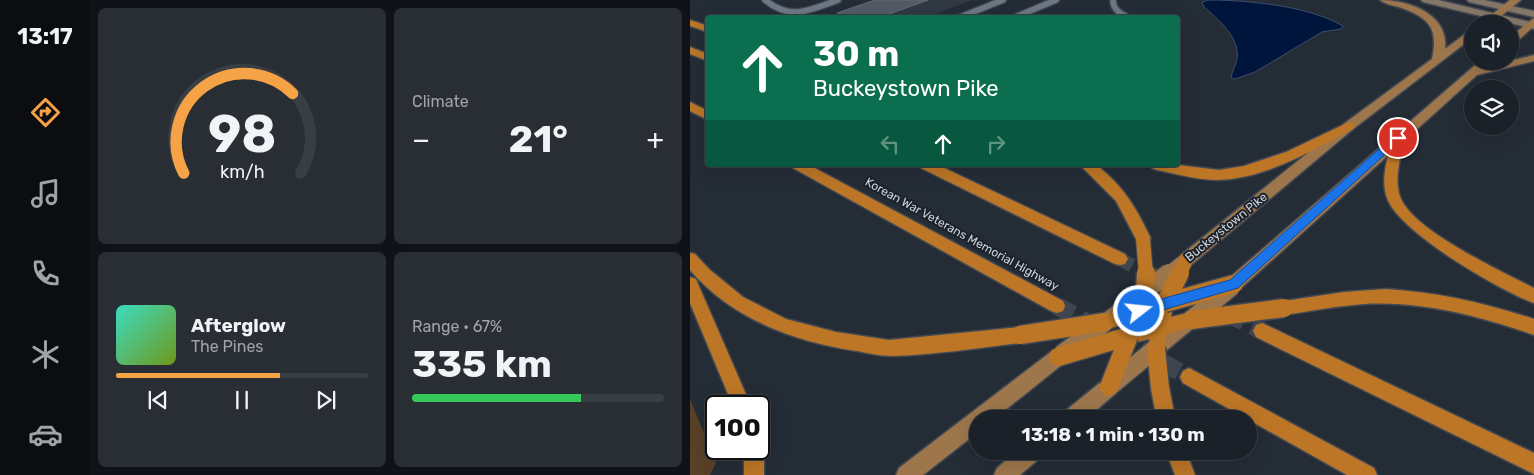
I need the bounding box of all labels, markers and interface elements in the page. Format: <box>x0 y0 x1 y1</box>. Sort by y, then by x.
map controls <box>1464 15 1519 135</box>
button: sound <box>1464 15 1519 70</box>
text: 13:17 <box>17 23 73 50</box>
text: 30 m <box>813 33 899 75</box>
icon: ahead <box>730 35 795 100</box>
text: Buckeystown Pike <box>813 75 999 102</box>
button: layers <box>1464 80 1519 135</box>
text: Climate <box>412 92 469 111</box>
icon: directions <box>28 95 63 130</box>
text: 98 <box>208 103 276 165</box>
text: 21° <box>509 116 568 162</box>
pin <box>1377 117 1419 159</box>
text: − <box>412 123 430 156</box>
text: + <box>647 123 664 156</box>
icon: arrive <box>1384 124 1412 152</box>
icon: left <box>876 130 904 158</box>
icon: ahead <box>929 130 957 158</box>
icon: right <box>982 130 1010 158</box>
text: km/h <box>220 161 264 182</box>
street label: Korean War Veterans Memorial Highway <box>863 175 1062 293</box>
icon: music <box>28 176 63 211</box>
street label: Buckeystown Pike <box>1182 190 1270 264</box>
icon: phone <box>28 256 63 291</box>
position arrow <box>1112 284 1164 336</box>
text: Afterglow <box>191 314 286 337</box>
text: Range · 67% <box>412 317 502 336</box>
icon: climate <box>28 337 63 372</box>
text: The Pines <box>191 337 264 356</box>
text: 335 km <box>412 341 552 387</box>
icon: previous <box>144 386 172 414</box>
icon: pause <box>228 386 256 414</box>
icon: next <box>312 386 340 414</box>
speed limit sign: 100 <box>705 395 770 460</box>
icon: car <box>28 417 63 452</box>
text: 13:18 · 1 min · 130 m <box>1021 423 1205 446</box>

